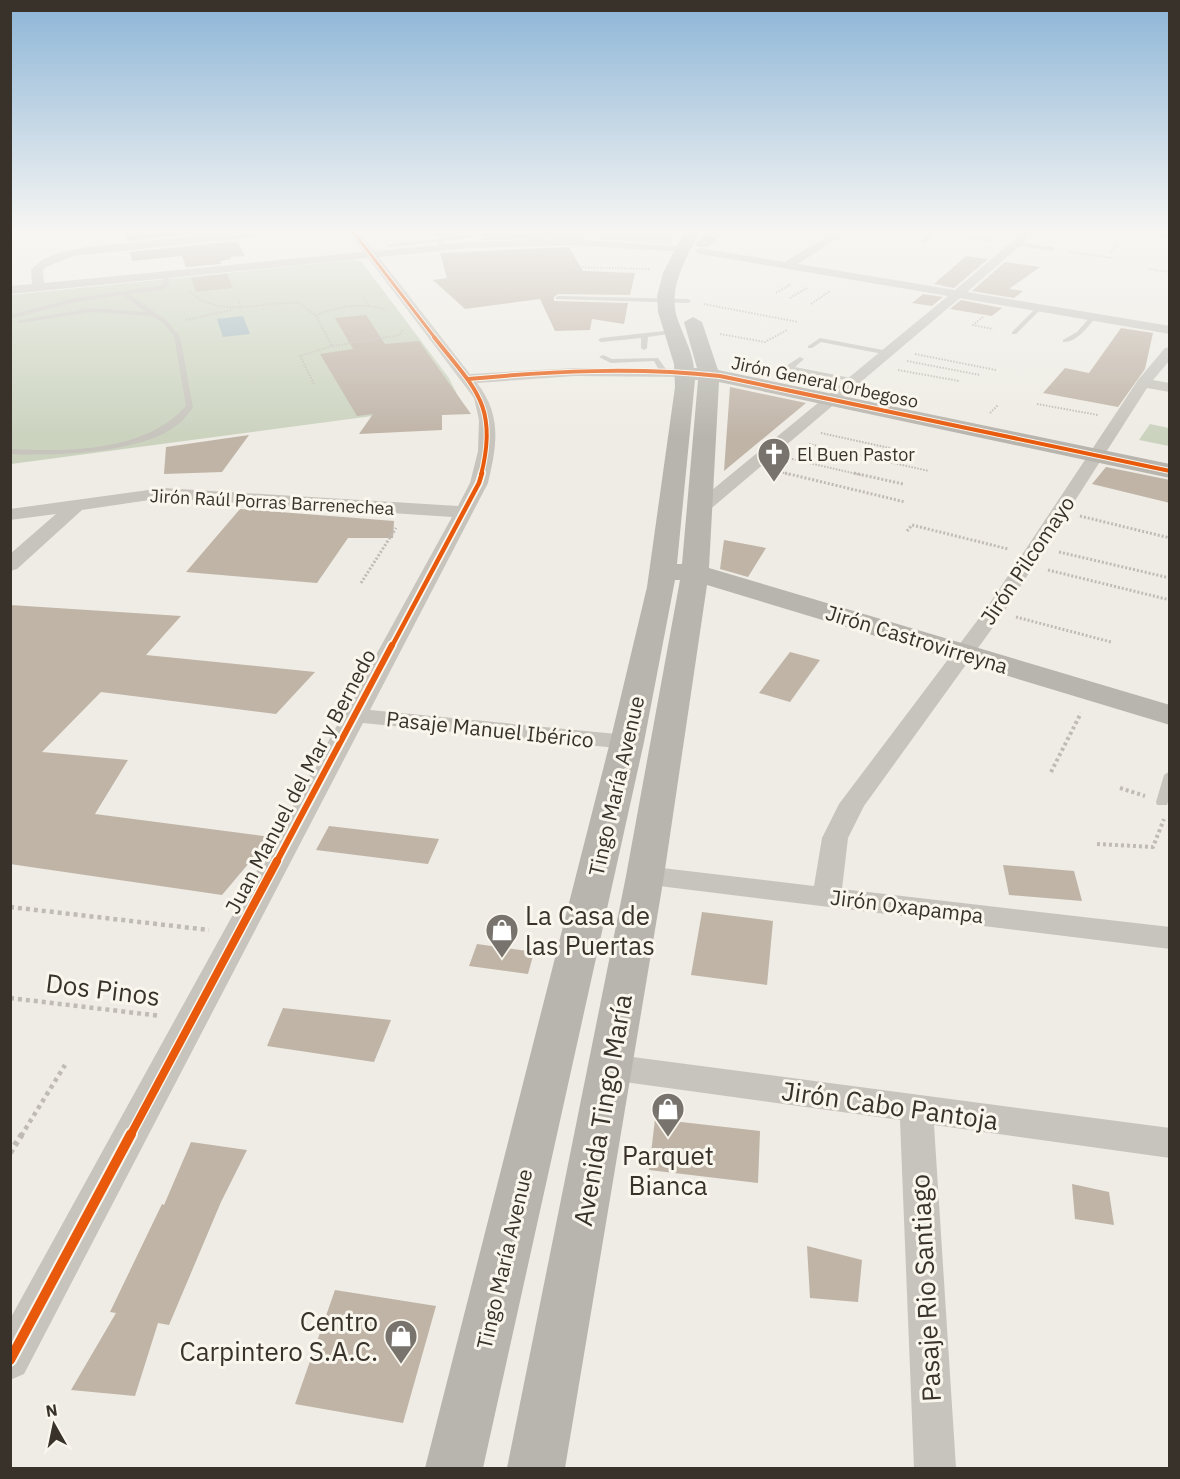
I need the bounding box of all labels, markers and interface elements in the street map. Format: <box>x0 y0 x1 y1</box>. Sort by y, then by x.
street label: Jirón General Orbegoso <box>729 351 921 413</box>
church icon: El Buen Pastor <box>756 436 792 483</box>
place label: El Buen Pastor <box>797 443 915 466</box>
street label: Jirón Raúl Porras Barrenechea <box>149 484 395 520</box>
street label: Jirón Pilcomayo <box>974 490 1080 630</box>
street label: Jirón Castrovirreyna <box>823 598 1011 680</box>
street label: Juan Manuel del Mar y Bernedo <box>218 644 382 918</box>
street label: Tingo María Avenue <box>582 693 650 879</box>
street label: Pasaje Manuel Ibérico <box>385 704 595 754</box>
street label: Jirón Oxapampa <box>829 883 985 929</box>
place label: La Casa de las Puertas <box>525 898 655 962</box>
shop icon: La Casa de las Puertas <box>484 912 520 959</box>
street label: Dos Pinos <box>44 965 162 1013</box>
street label: Avenida Tingo María <box>565 991 639 1229</box>
street label: Jirón Cabo Pantoja <box>779 1073 1001 1137</box>
shop icon: Parquet Bianca <box>650 1091 686 1138</box>
place label: Parquet Bianca <box>622 1138 714 1202</box>
street label: Tingo María Avenue <box>470 1166 538 1352</box>
street label: Pasaje Rio Santiago <box>902 1173 948 1403</box>
place label: Centro Carpintero S.A.C. <box>180 1304 378 1368</box>
shop icon: Centro Carpintero S.A.C. <box>383 1318 419 1365</box>
north arrow <box>24 1395 84 1455</box>
text: N <box>44 1399 59 1421</box>

